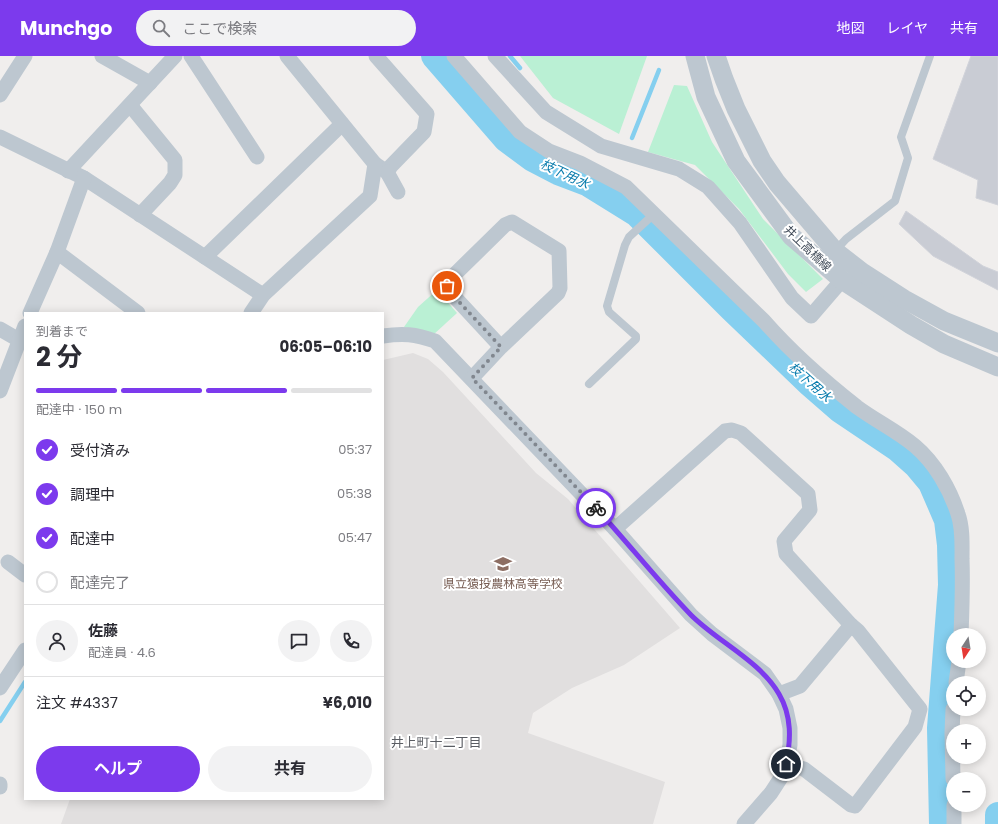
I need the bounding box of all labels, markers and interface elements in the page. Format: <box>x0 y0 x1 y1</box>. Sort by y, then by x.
search box <box>136 10 416 46</box>
text: Munchgo <box>20 15 112 42</box>
icon: search <box>150 17 172 39</box>
text: ここで検索 <box>182 18 257 39</box>
text: 地図 <box>836 18 864 38</box>
text: レイヤ <box>886 18 928 38</box>
text: 共有 <box>950 18 978 38</box>
water label: 枝下用水 <box>537 154 594 194</box>
street label: 井上高橋線 <box>781 221 835 275</box>
pin <box>430 269 464 303</box>
icon: bag <box>436 275 458 297</box>
text: 到着まで <box>36 322 88 341</box>
text: 06:05–06:10 <box>279 336 372 357</box>
text: 2 分 <box>36 339 82 375</box>
water label: 枝下用水 <box>784 358 837 408</box>
text: 配達中 · 150 m <box>36 400 122 419</box>
icon: check <box>36 439 58 461</box>
text: 受付済み <box>70 440 130 461</box>
text: 05:37 <box>338 440 372 459</box>
icon: check <box>36 483 58 505</box>
text: 調理中 <box>70 484 115 505</box>
text: 05:38 <box>337 484 372 503</box>
courier <box>576 488 616 528</box>
icon: bike <box>585 497 607 519</box>
icon: check <box>36 527 58 549</box>
text: 配達中 <box>70 528 115 549</box>
text: 05:47 <box>338 528 372 547</box>
school or university icon: 県立猿投農林高等学校 <box>493 554 513 574</box>
text: 配達完了 <box>70 572 130 593</box>
place label: 県立猿投農林高等学校 <box>443 575 563 592</box>
button: person <box>36 620 78 662</box>
text: 佐藤 <box>88 620 118 641</box>
button: chat <box>278 620 320 662</box>
button: phone <box>330 620 372 662</box>
north arrow <box>946 628 986 668</box>
map controls <box>946 628 986 812</box>
text: 配達員 · 4.6 <box>88 643 156 662</box>
button: locate <box>946 676 986 716</box>
text: 注文 #4337 <box>36 692 118 713</box>
text: ¥6,010 <box>323 692 372 713</box>
button: + <box>946 724 986 764</box>
district label: 井上町十二丁目 <box>390 733 482 752</box>
button: ヘルプ <box>36 746 200 792</box>
button: 共有 <box>208 746 372 792</box>
pin <box>769 747 803 781</box>
icon: home <box>775 753 797 775</box>
button: − <box>946 772 986 812</box>

